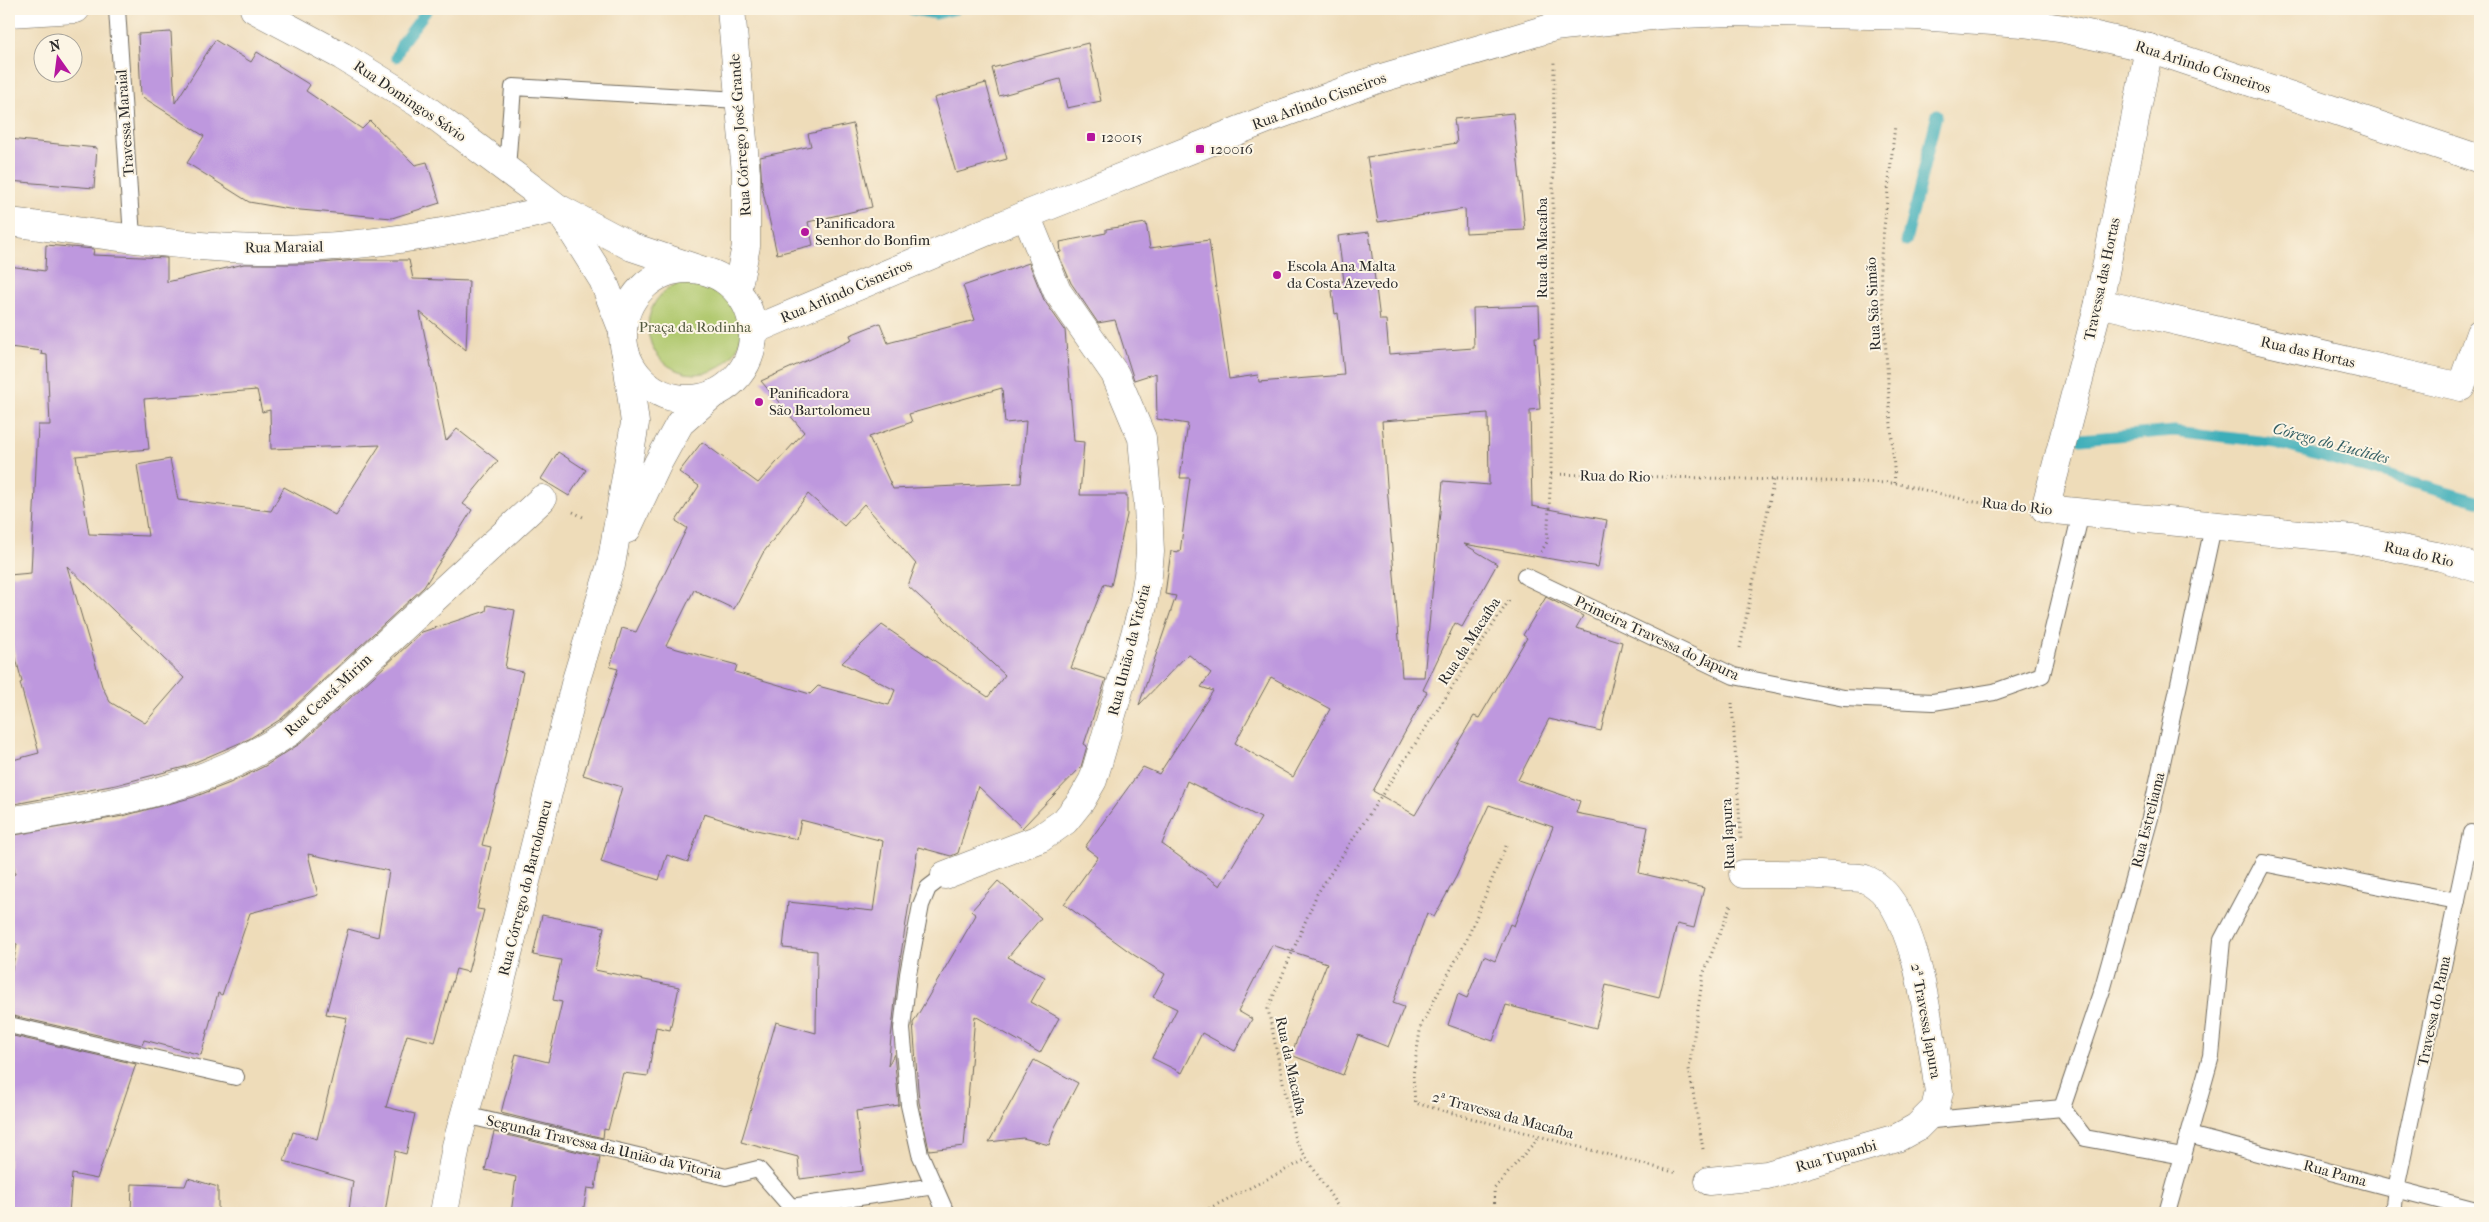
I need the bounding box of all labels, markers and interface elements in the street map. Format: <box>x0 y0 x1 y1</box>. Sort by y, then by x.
north arrow <box>32 32 82 82</box>
text: N <box>48 36 63 55</box>
street label: Rua Arlindo Cisneiros <box>2133 37 2273 98</box>
street label: Rua Córrego José Grande <box>725 52 755 217</box>
street label: Rua Domingos Sávio <box>350 57 470 146</box>
street label: Rua Arlindo Cisneiros <box>1249 68 1389 134</box>
street label: Travessa Maraial <box>112 69 138 177</box>
place label: 120015 <box>1101 128 1142 146</box>
marker: 120015 <box>1085 131 1097 143</box>
place label: 120016 <box>1210 140 1254 158</box>
marker: 120016 <box>1194 143 1206 155</box>
street label: Rua da Macaíba <box>1533 196 1551 298</box>
place label: Panificadora Senhor do Bonfim <box>815 214 931 249</box>
street label: Travessa das Hortas <box>2080 215 2124 342</box>
marker: Panificadora Senhor do Bonfim <box>799 226 811 238</box>
street label: Rua Maraial <box>244 237 324 257</box>
street label: Rua Arlindo Cisneiros <box>777 255 915 327</box>
street label: Rua São Simão <box>1862 256 1884 351</box>
place label: Escola Ana Malta da Costa Azevedo <box>1287 257 1398 292</box>
marker: Escola Ana Malta da Costa Azevedo <box>1271 269 1283 281</box>
park label: Praça da Rodinha <box>639 318 752 336</box>
street label: Rua das Hortas <box>2259 332 2358 372</box>
place label: Panificadora São Bartolomeu <box>769 384 871 419</box>
marker: Panificadora São Bartolomeu <box>753 396 765 408</box>
water label: Córego do Euclides <box>2271 418 2392 468</box>
street label: Rua do Rio <box>1579 466 1651 486</box>
street label: Rua do Rio <box>1981 493 2054 519</box>
street label: Rua do Rio <box>2382 537 2456 571</box>
street label: Rua União da Vitória <box>1104 581 1154 718</box>
street label: Primeira Travessa do Japura <box>1572 592 1743 685</box>
street label: Rua da Macaíba <box>1434 593 1505 688</box>
street label: Rua Ceará-Mirim <box>281 650 376 740</box>
street label: Rua Estreliama <box>2127 769 2169 870</box>
street label: Rua Japura <box>1717 797 1739 870</box>
street label: Rua Córrego do Bartolomeu <box>494 798 556 978</box>
street label: Travessa do Pama <box>2414 953 2455 1068</box>
street label: 2ª Travessa Japura <box>1907 962 1945 1081</box>
street label: Rua da Macaíba <box>1272 1015 1311 1118</box>
street label: 2ª Travessa da Macaíba <box>1430 1087 1577 1143</box>
street label: Segunda Travessa da União da Vitoria <box>485 1111 724 1183</box>
street label: Rua Tupanbi <box>1793 1136 1879 1176</box>
street label: Rua Pama <box>2301 1156 2370 1190</box>

